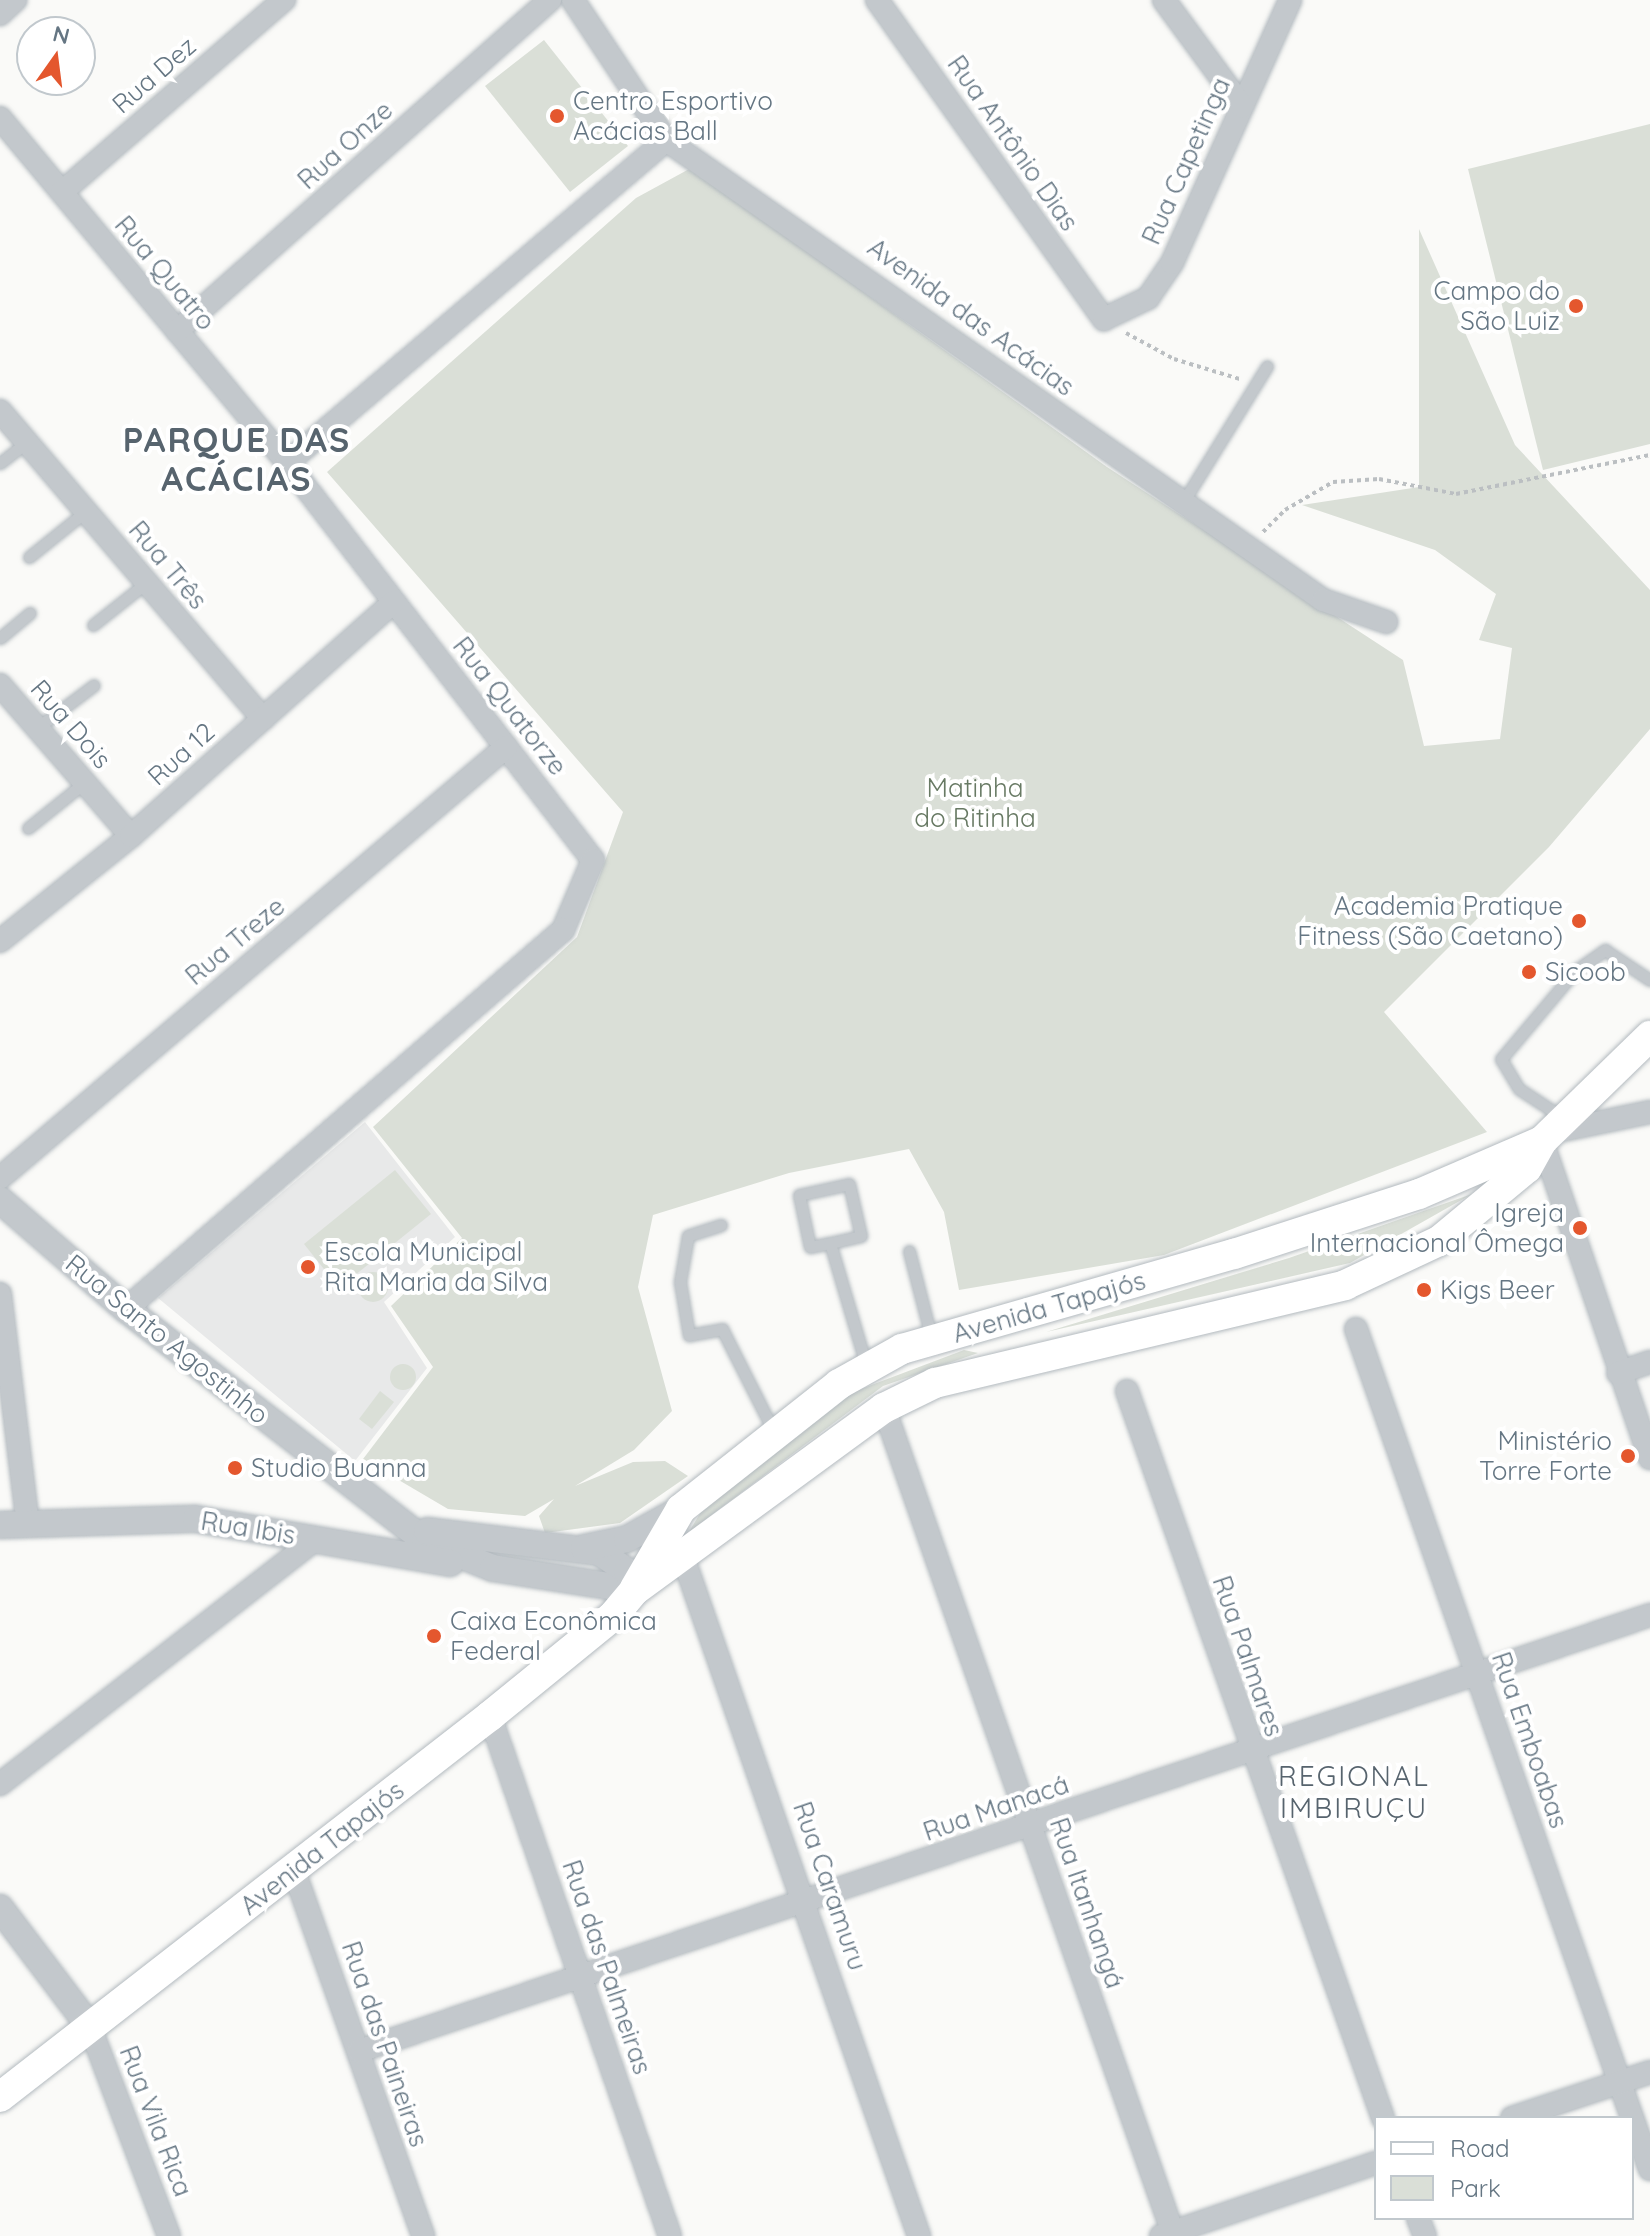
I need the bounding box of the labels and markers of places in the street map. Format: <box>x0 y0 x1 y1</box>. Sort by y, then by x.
place label: Centro Esportivo Acácias Ball <box>573 85 773 146</box>
marker: Centro Esportivo Acácias Ball <box>548 107 566 125</box>
place label: Campo do São Luiz <box>1434 275 1560 336</box>
marker: Campo do São Luiz <box>1567 297 1585 315</box>
place label: Academia Pratique Fitness (São Caetano) <box>1297 890 1563 952</box>
marker: Academia Pratique Fitness (São Caetano) <box>1570 912 1588 930</box>
place label: Sicoob <box>1545 956 1626 988</box>
marker: Sicoob <box>1520 963 1538 981</box>
place label: Igreja Internacional Ômega <box>1310 1197 1564 1258</box>
marker: Igreja Internacional Ômega <box>1571 1219 1589 1237</box>
place label: Escola Municipal Rita Maria da Silva <box>324 1236 548 1298</box>
marker: Escola Municipal Rita Maria da Silva <box>299 1258 317 1276</box>
place label: Kigs Beer <box>1440 1274 1555 1306</box>
marker: Kigs Beer <box>1415 1281 1433 1299</box>
place label: Ministério Torre Forte <box>1479 1425 1612 1486</box>
marker: Ministério Torre Forte <box>1619 1447 1637 1465</box>
place label: Studio Buanna <box>251 1452 427 1484</box>
marker: Studio Buanna <box>226 1459 244 1477</box>
place label: Caixa Econômica Federal <box>450 1605 657 1666</box>
marker: Caixa Econômica Federal <box>425 1627 443 1645</box>

